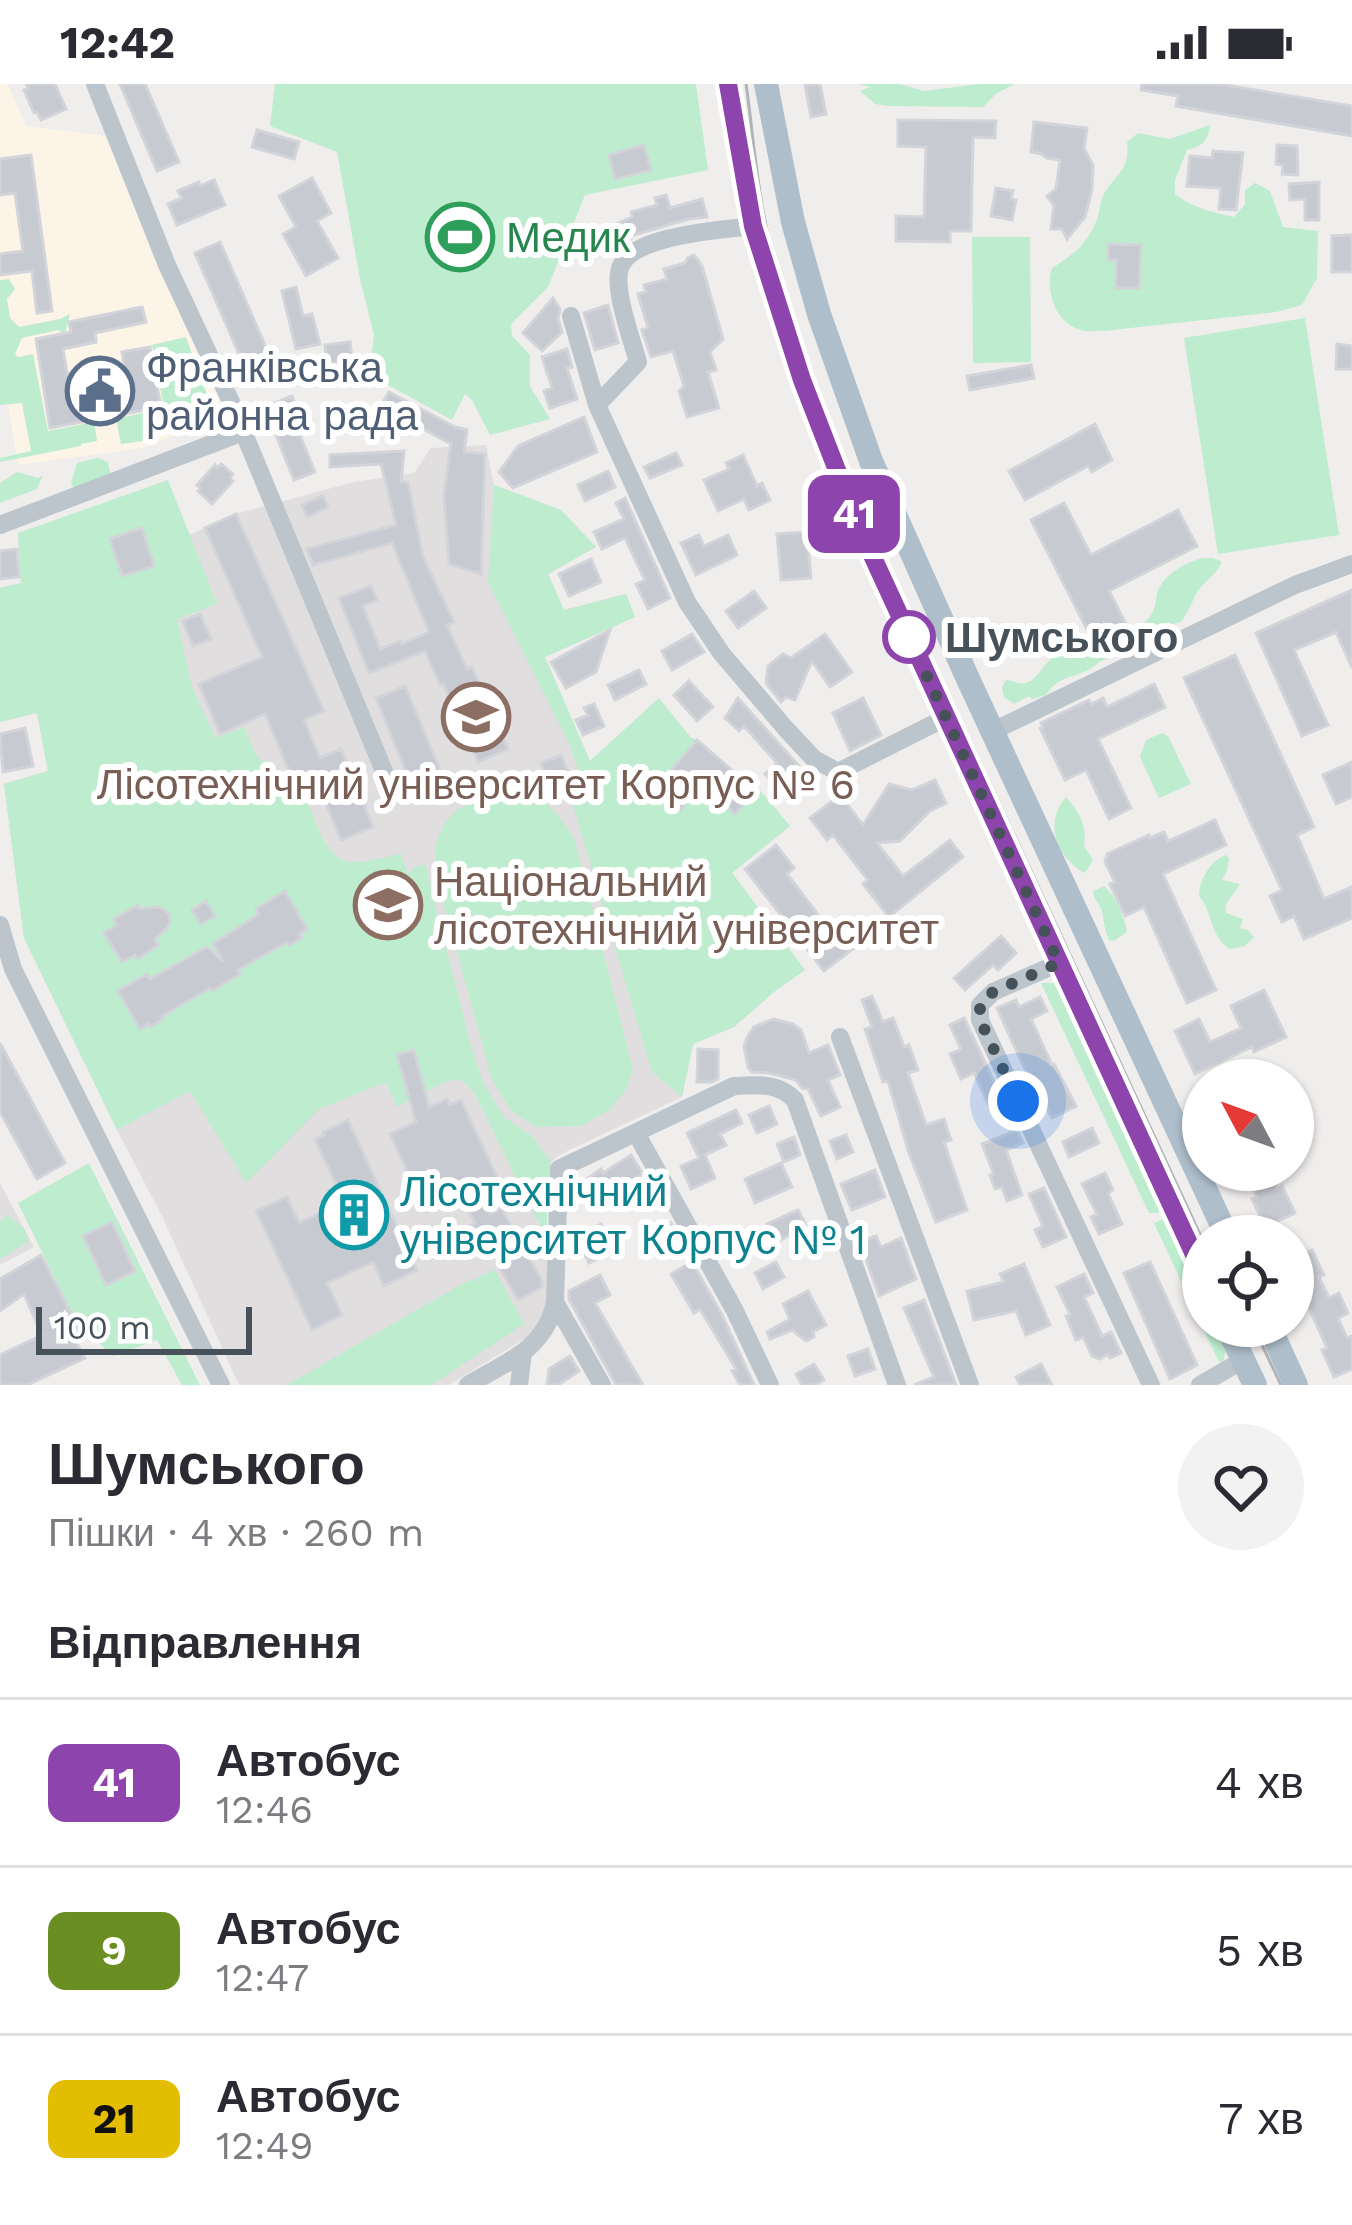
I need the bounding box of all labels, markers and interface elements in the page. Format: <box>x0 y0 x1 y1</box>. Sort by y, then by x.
text: 12:42 <box>60 16 175 69</box>
sports icon: Медик <box>425 202 495 272</box>
place label: Медик <box>506 213 631 262</box>
place label: Франківська районна рада <box>146 343 419 440</box>
public building icon: Франківська районна рада <box>65 356 135 426</box>
line badge: 41 <box>800 475 908 553</box>
text: 41 <box>832 489 876 538</box>
marker: Шумського <box>884 612 934 662</box>
place label: Шумського <box>945 613 1178 662</box>
school or university icon: Лісотехнічний університет Корпус № 6 <box>441 682 511 752</box>
place label: Лісотехнічний університет Корпус № 6 <box>97 760 855 809</box>
place label: Національний лісотехнічний університет <box>434 857 939 954</box>
school or university icon: Національний лісотехнічний університет <box>353 870 423 940</box>
north arrow <box>1182 1059 1314 1191</box>
map controls <box>1182 1059 1314 1347</box>
your location <box>988 1071 1048 1131</box>
place label: Лісотехнічний університет Корпус № 1 <box>400 1167 866 1264</box>
building icon: Лісотехнічний університет Корпус № 1 <box>319 1180 389 1250</box>
button: locate <box>1182 1215 1314 1347</box>
scale bar <box>36 1301 252 1354</box>
text: 100 m <box>54 1308 151 1347</box>
button: heart <box>1178 1424 1304 1550</box>
text: Шумського <box>48 1431 365 1498</box>
text: Пішки · 4 хв · 260 m <box>48 1510 424 1555</box>
text: Відправлення <box>48 1616 362 1669</box>
text: Автобус <box>216 1734 401 1787</box>
text: 4 хв <box>1215 1756 1304 1809</box>
text: 41 <box>92 1758 136 1807</box>
text: 12:46 <box>216 1787 313 1832</box>
text: Автобус <box>216 1902 401 1955</box>
text: 5 хв <box>1216 1924 1304 1977</box>
text: 9 <box>101 1926 127 1975</box>
text: 12:47 <box>216 1955 309 2000</box>
text: Автобус <box>216 2070 401 2123</box>
text: 7 хв <box>1218 2092 1304 2145</box>
text: 21 <box>92 2094 136 2143</box>
text: 12:49 <box>216 2123 313 2168</box>

